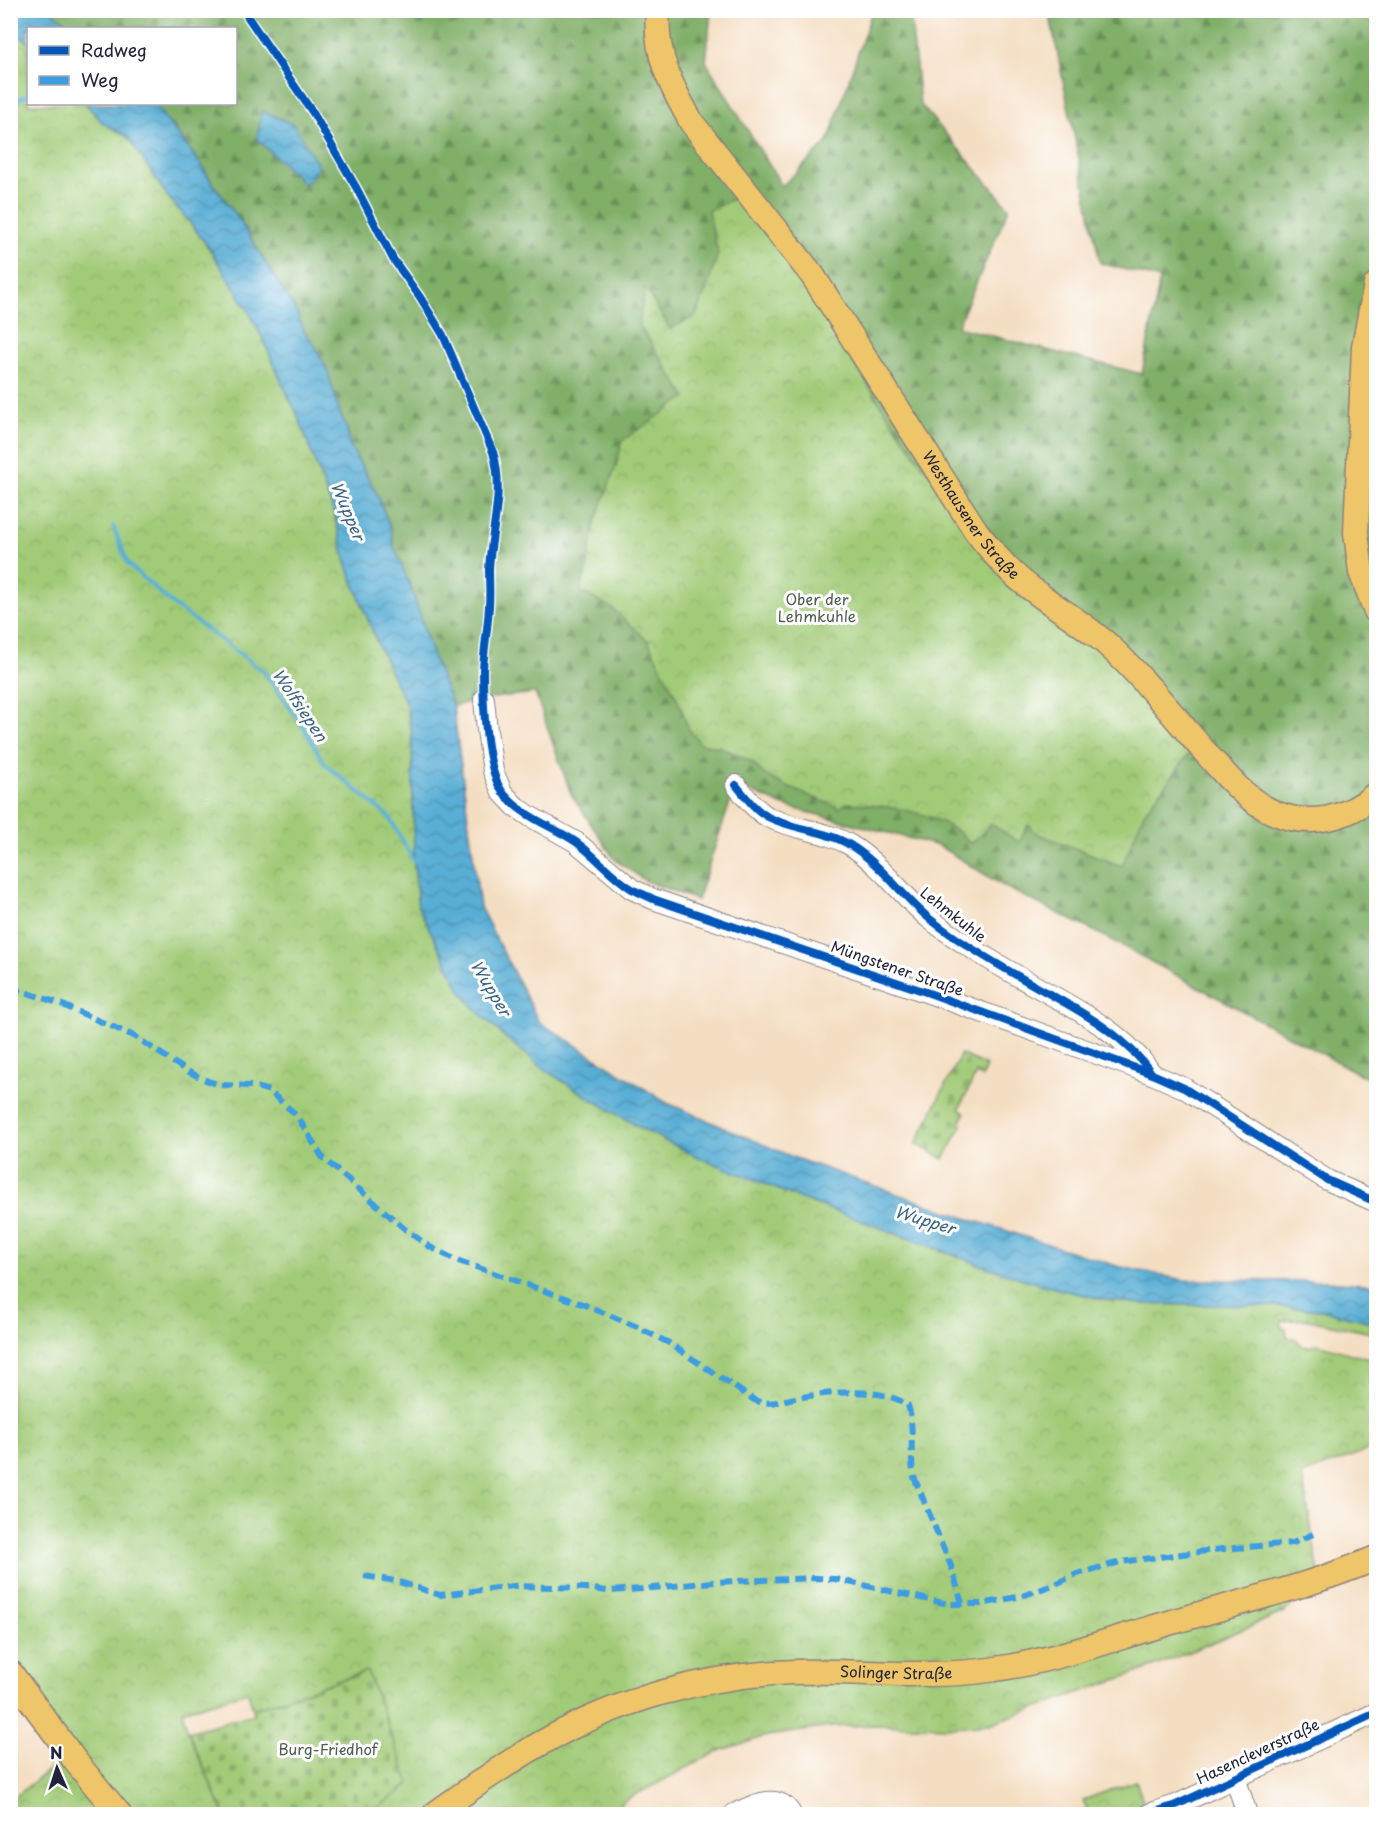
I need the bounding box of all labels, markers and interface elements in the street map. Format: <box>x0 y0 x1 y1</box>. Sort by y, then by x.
legend <box>27 27 237 105</box>
text: Radweg <box>81 36 147 63</box>
text: Weg <box>81 66 119 93</box>
street label: Westhausener Straße <box>917 446 1026 584</box>
water label: Wupper <box>326 478 373 546</box>
park label: Ober der Lehmkuhle <box>778 587 856 627</box>
water label: Wolfsiepen <box>268 663 335 747</box>
street label: Lehmkuhle <box>916 881 992 947</box>
street label: Müngstener Straße <box>828 934 967 1001</box>
water label: Wupper <box>466 955 519 1022</box>
water label: Wupper <box>892 1199 961 1240</box>
street label: Solinger Straße <box>840 1659 953 1684</box>
street label: Hasencleverstraße <box>1192 1712 1323 1789</box>
park label: Burg-Friedhof <box>278 1737 379 1760</box>
north arrow <box>27 1738 87 1798</box>
text: N <box>49 1740 63 1764</box>

